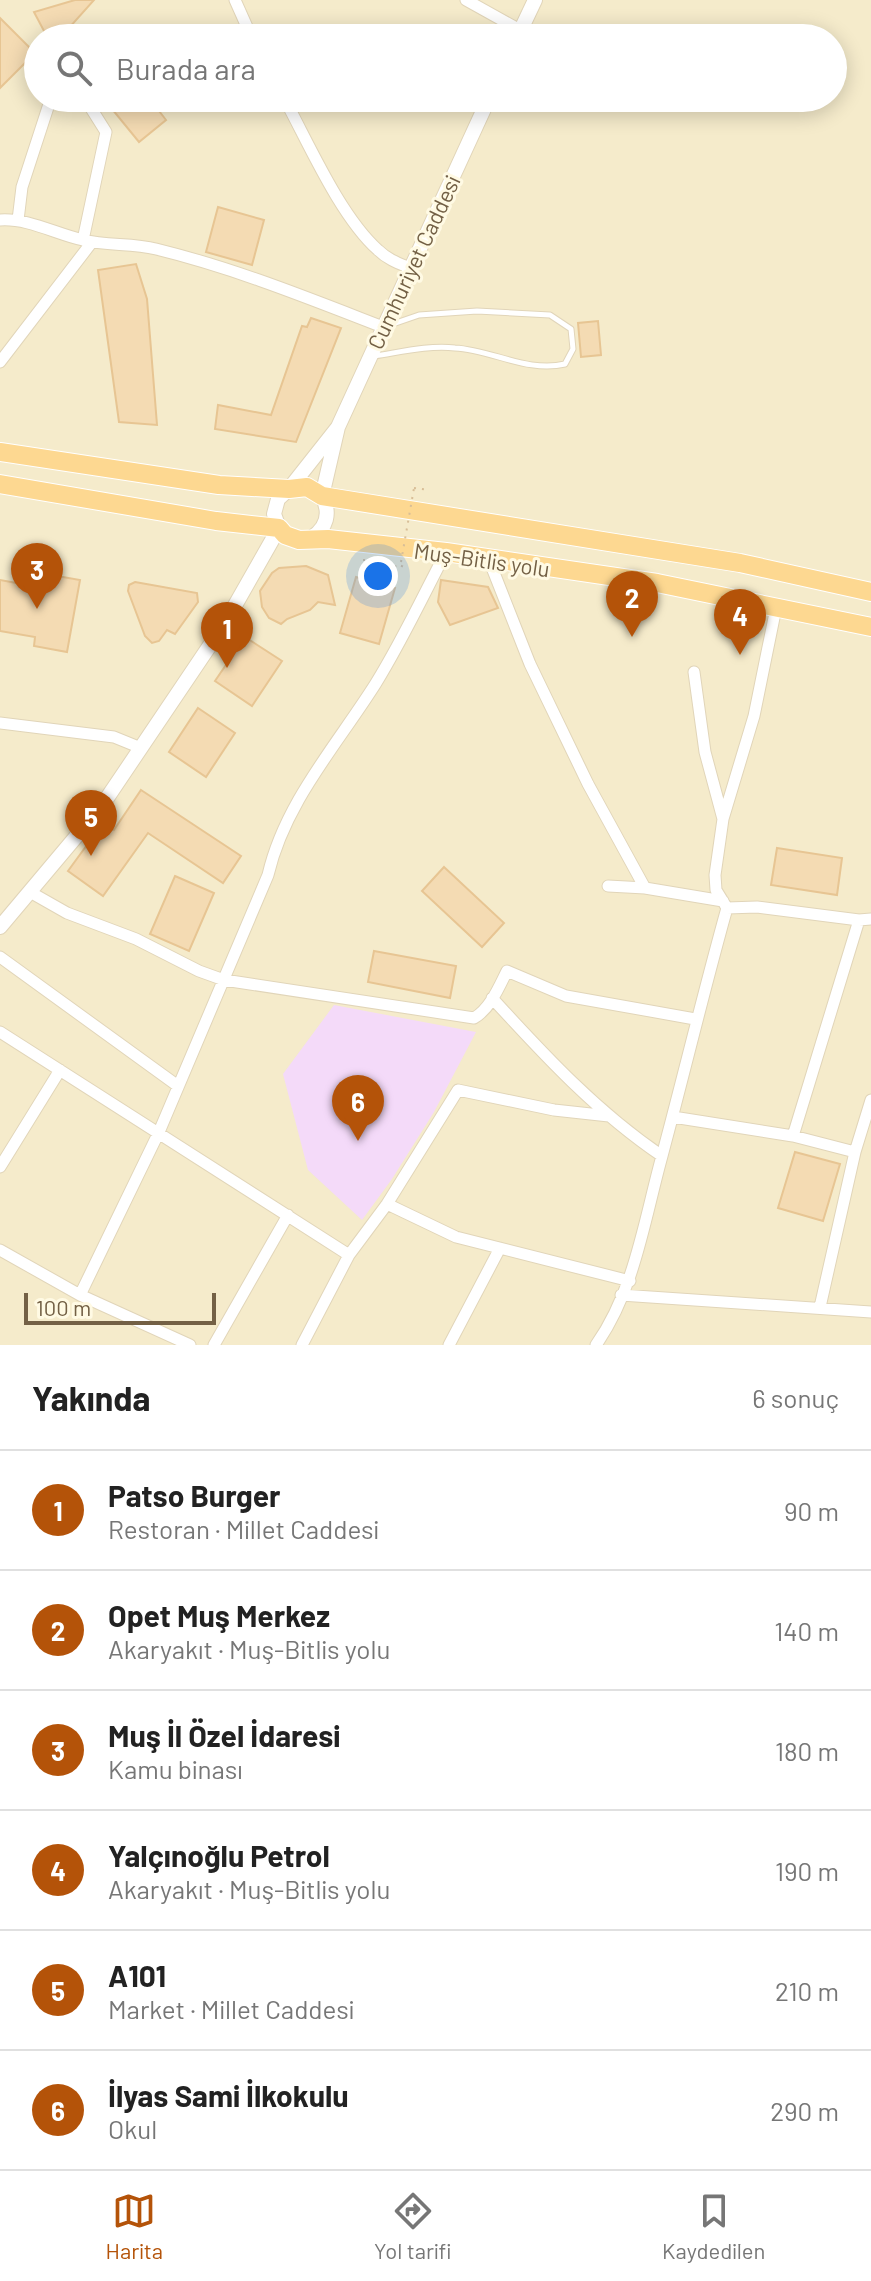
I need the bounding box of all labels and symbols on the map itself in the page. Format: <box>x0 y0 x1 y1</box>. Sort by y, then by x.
street label: Cumhuriyet Caddesi <box>361 171 465 353</box>
street label: Muş-Bitlis yolu <box>413 537 551 581</box>
pin: 3 <box>11 543 63 609</box>
your location <box>358 556 398 596</box>
pin: 2 <box>606 571 658 637</box>
pin: 4 <box>714 589 766 655</box>
pin: 1 <box>201 602 253 668</box>
pin: 5 <box>65 790 117 856</box>
pin: 6 <box>332 1075 384 1141</box>
scale bar <box>24 1289 216 1325</box>

